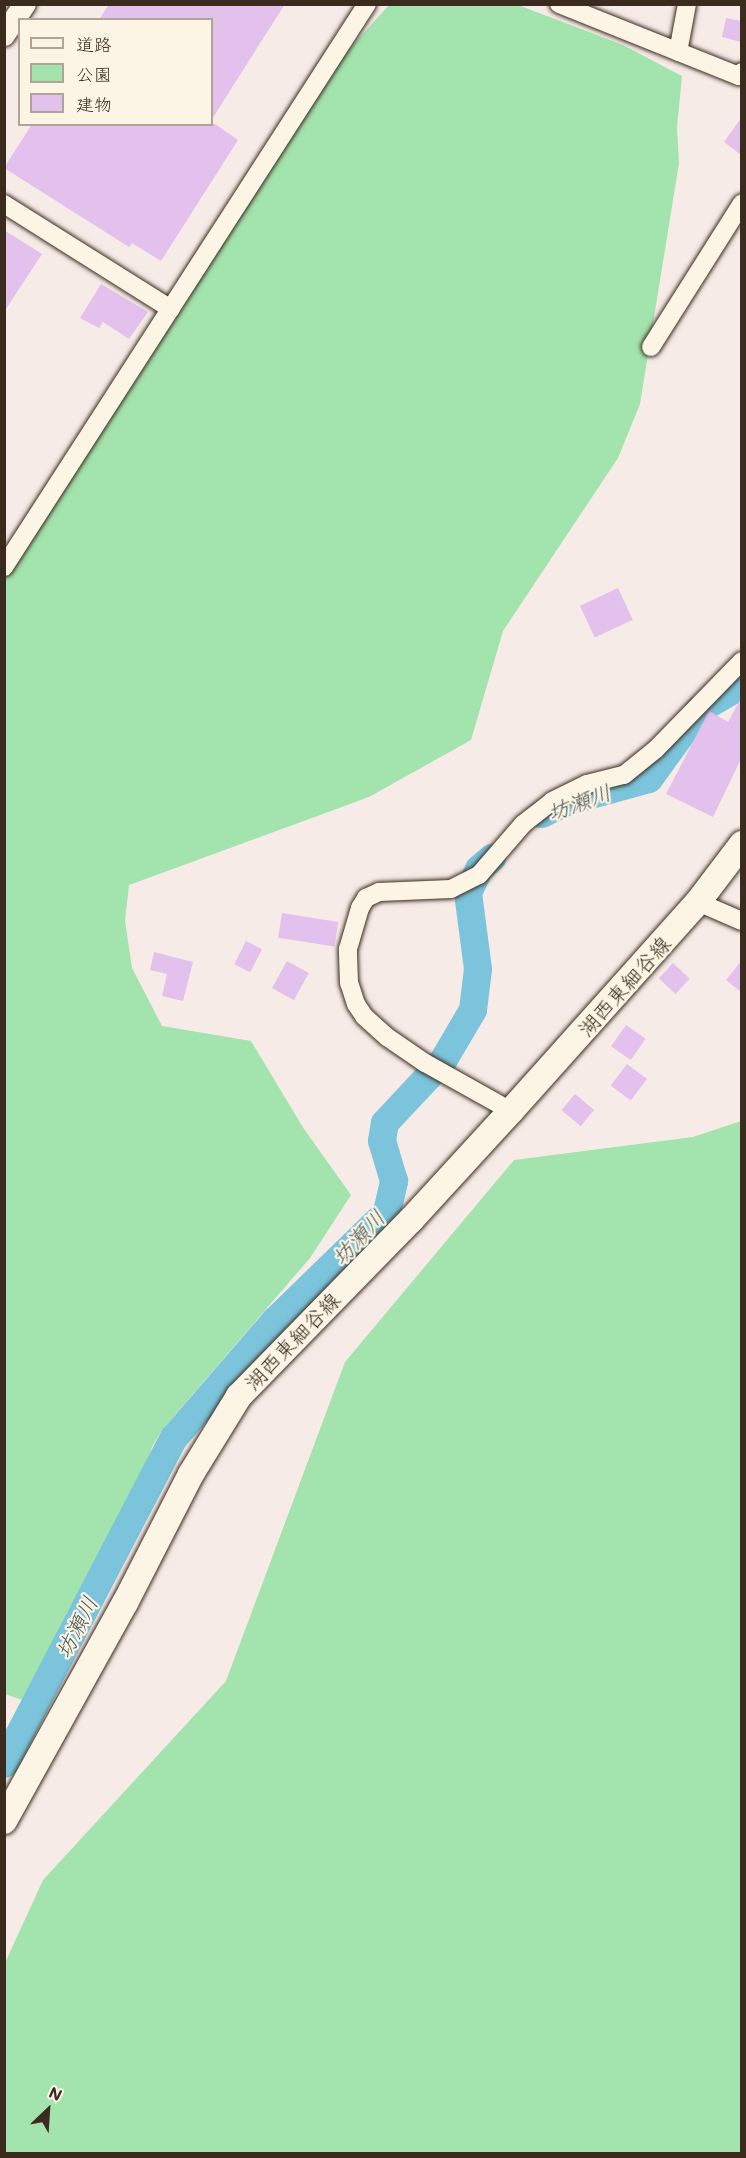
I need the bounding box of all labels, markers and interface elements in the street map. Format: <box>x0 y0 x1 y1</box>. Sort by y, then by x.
legend <box>18 18 213 126</box>
text: 道路 <box>76 32 112 56</box>
text: 公園 <box>76 62 112 86</box>
text: 建物 <box>76 92 112 116</box>
water label: 坊瀬川 <box>543 778 615 826</box>
street label: 湖西東細谷線 <box>572 931 676 1041</box>
water label: 坊瀬川 <box>326 1204 390 1270</box>
street label: 湖西東細谷線 <box>239 1287 345 1395</box>
water label: 坊瀬川 <box>49 1592 103 1662</box>
north arrow <box>18 2080 78 2140</box>
text: N <box>46 2081 66 2105</box>

